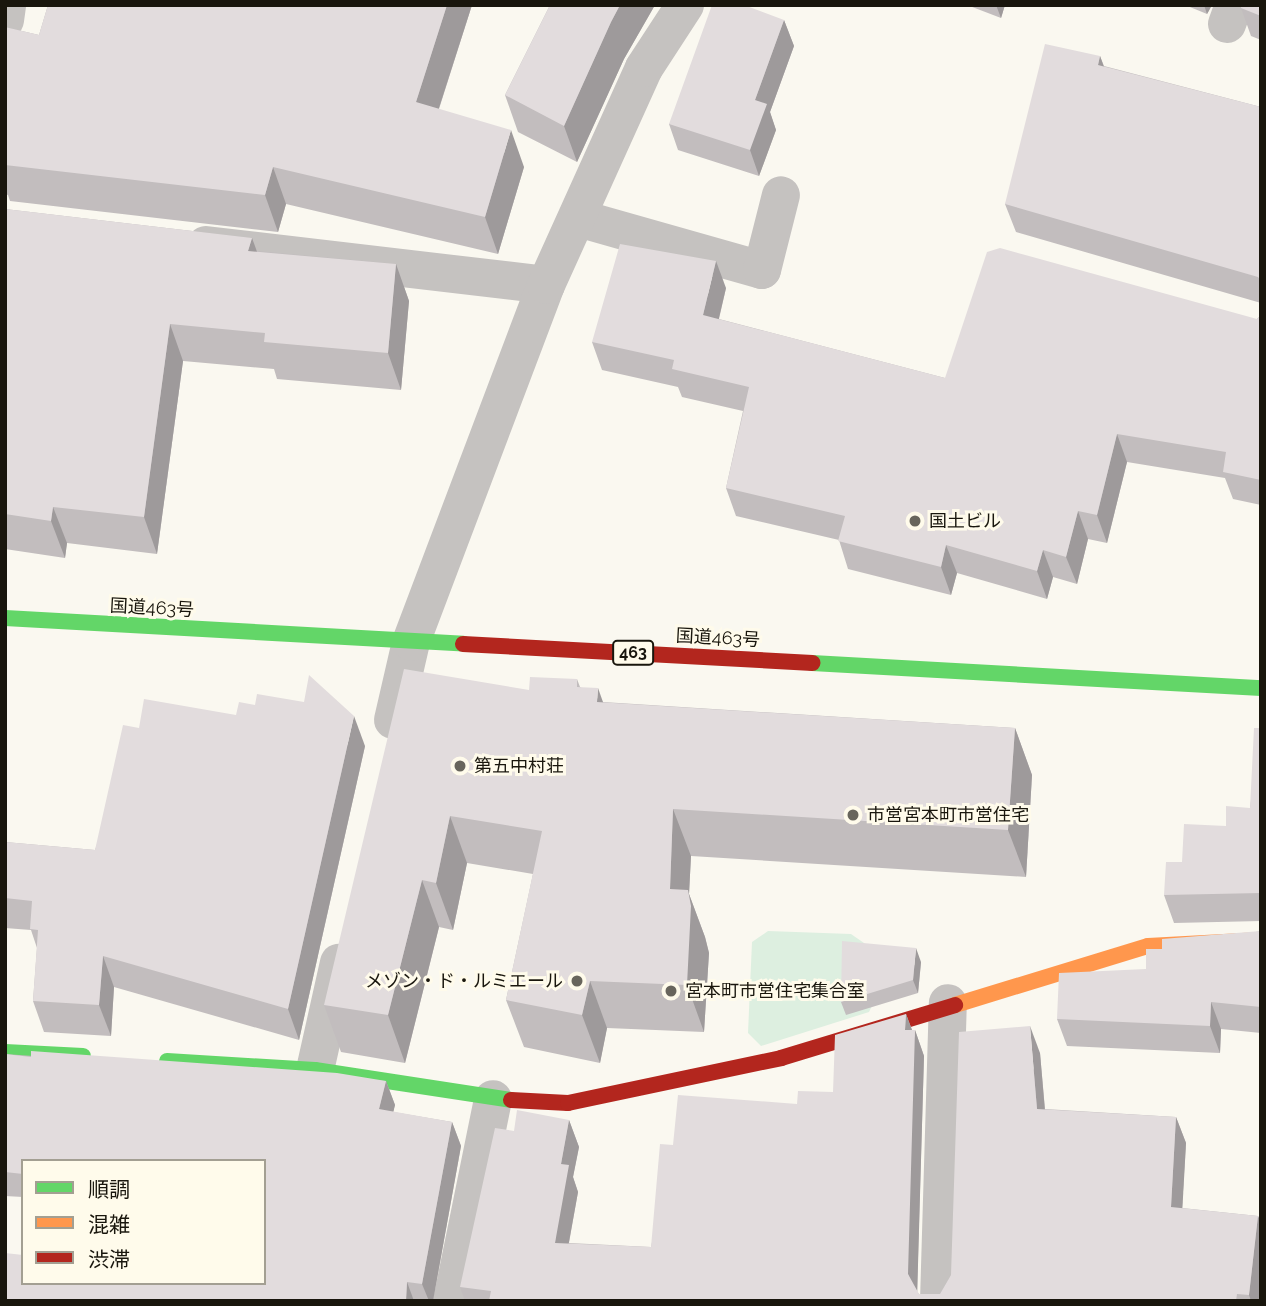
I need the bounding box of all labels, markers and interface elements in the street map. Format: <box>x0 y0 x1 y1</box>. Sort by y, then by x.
place label: 国土ビル <box>929 510 1001 532</box>
marker: 国土ビル <box>907 513 923 529</box>
street label: 国道463号 <box>109 595 195 621</box>
street label: 国道463号 <box>675 625 761 651</box>
road number: 463 <box>612 640 654 666</box>
place label: 第五中村荘 <box>474 755 564 777</box>
marker: 第五中村荘 <box>452 758 468 774</box>
place label: 市営宮本町市営住宅 <box>867 804 1029 826</box>
marker: 市営宮本町市営住宅 <box>845 807 861 823</box>
place label: メゾン・ド・ルミエール <box>365 970 563 992</box>
marker: メゾン・ド・ルミエール <box>569 973 585 989</box>
place label: 宮本町市営住宅集合室 <box>685 980 865 1002</box>
marker: 宮本町市営住宅集合室 <box>663 983 679 999</box>
legend <box>21 1159 266 1285</box>
text: 順調 <box>88 1177 130 1202</box>
text: 混雑 <box>88 1212 130 1237</box>
text: 渋滞 <box>88 1247 130 1272</box>

